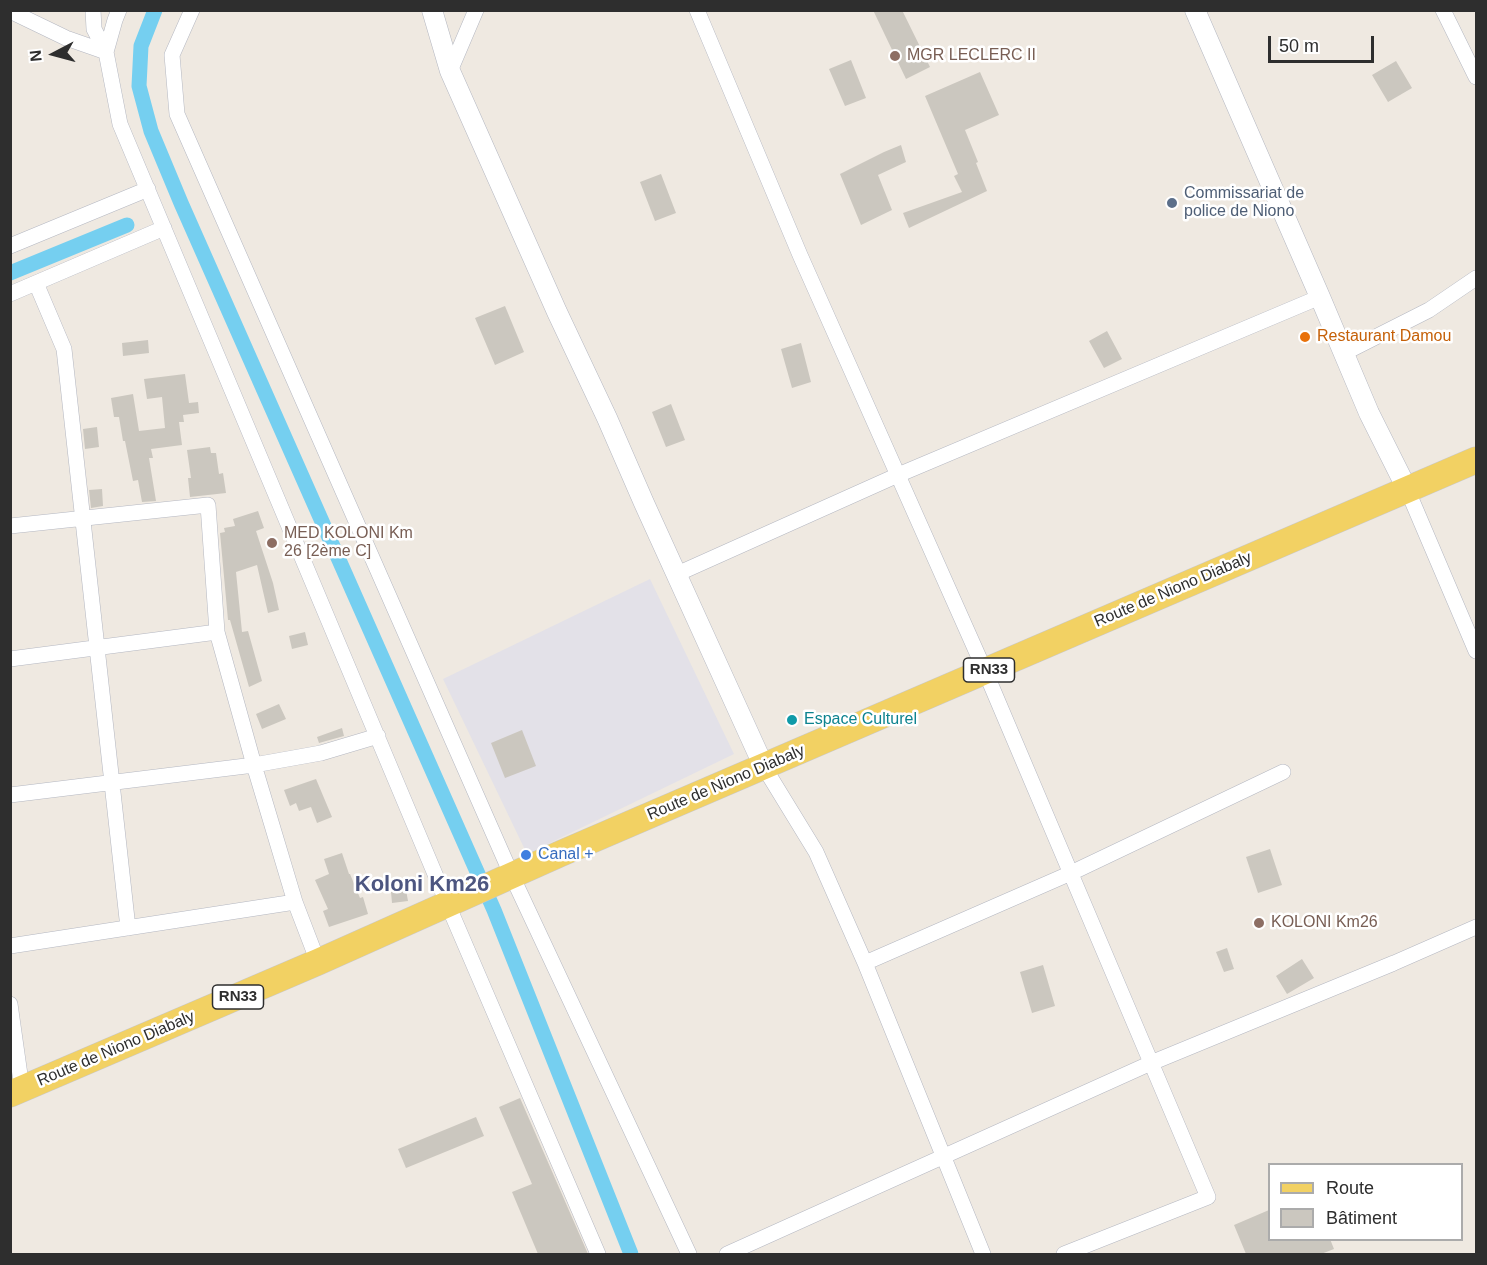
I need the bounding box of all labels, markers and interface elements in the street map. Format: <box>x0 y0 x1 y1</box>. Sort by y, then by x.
north arrow <box>24 24 84 84</box>
scale bar <box>1271 24 1378 62</box>
text: 50 m <box>1279 36 1319 56</box>
place label: MGR LECLERC II <box>907 46 1036 66</box>
text: N <box>27 49 45 63</box>
marker: MGR LECLERC II <box>888 49 902 63</box>
place label: Commissariat de police de Niono <box>1184 184 1304 222</box>
marker: Commissariat de police de Niono <box>1165 196 1179 210</box>
place label: Restaurant Damou <box>1317 327 1451 347</box>
marker: Restaurant Damou <box>1298 330 1312 344</box>
place label: MED KOLONI Km 26 [2ème C] <box>284 524 413 562</box>
marker: MED KOLONI Km 26 [2ème C] <box>265 536 279 550</box>
street label: Route de Niono Diabaly <box>1091 548 1255 632</box>
road number: RN33 <box>964 658 1014 682</box>
place label: Espace Culturel <box>804 710 917 730</box>
marker: Espace Culturel <box>785 713 799 727</box>
street label: Route de Niono Diabaly <box>644 741 808 825</box>
place label: Canal + <box>538 845 594 865</box>
marker: Canal + <box>519 848 533 862</box>
district label: Koloni Km26 <box>355 872 489 898</box>
place label: KOLONI Km26 <box>1271 913 1378 933</box>
marker: KOLONI Km26 <box>1252 916 1266 930</box>
road number: RN33 <box>212 985 264 1009</box>
street label: Route de Niono Diabaly <box>34 1007 198 1091</box>
legend <box>1268 1163 1463 1241</box>
text: Route <box>1326 1178 1374 1198</box>
text: Bâtiment <box>1326 1208 1397 1228</box>

